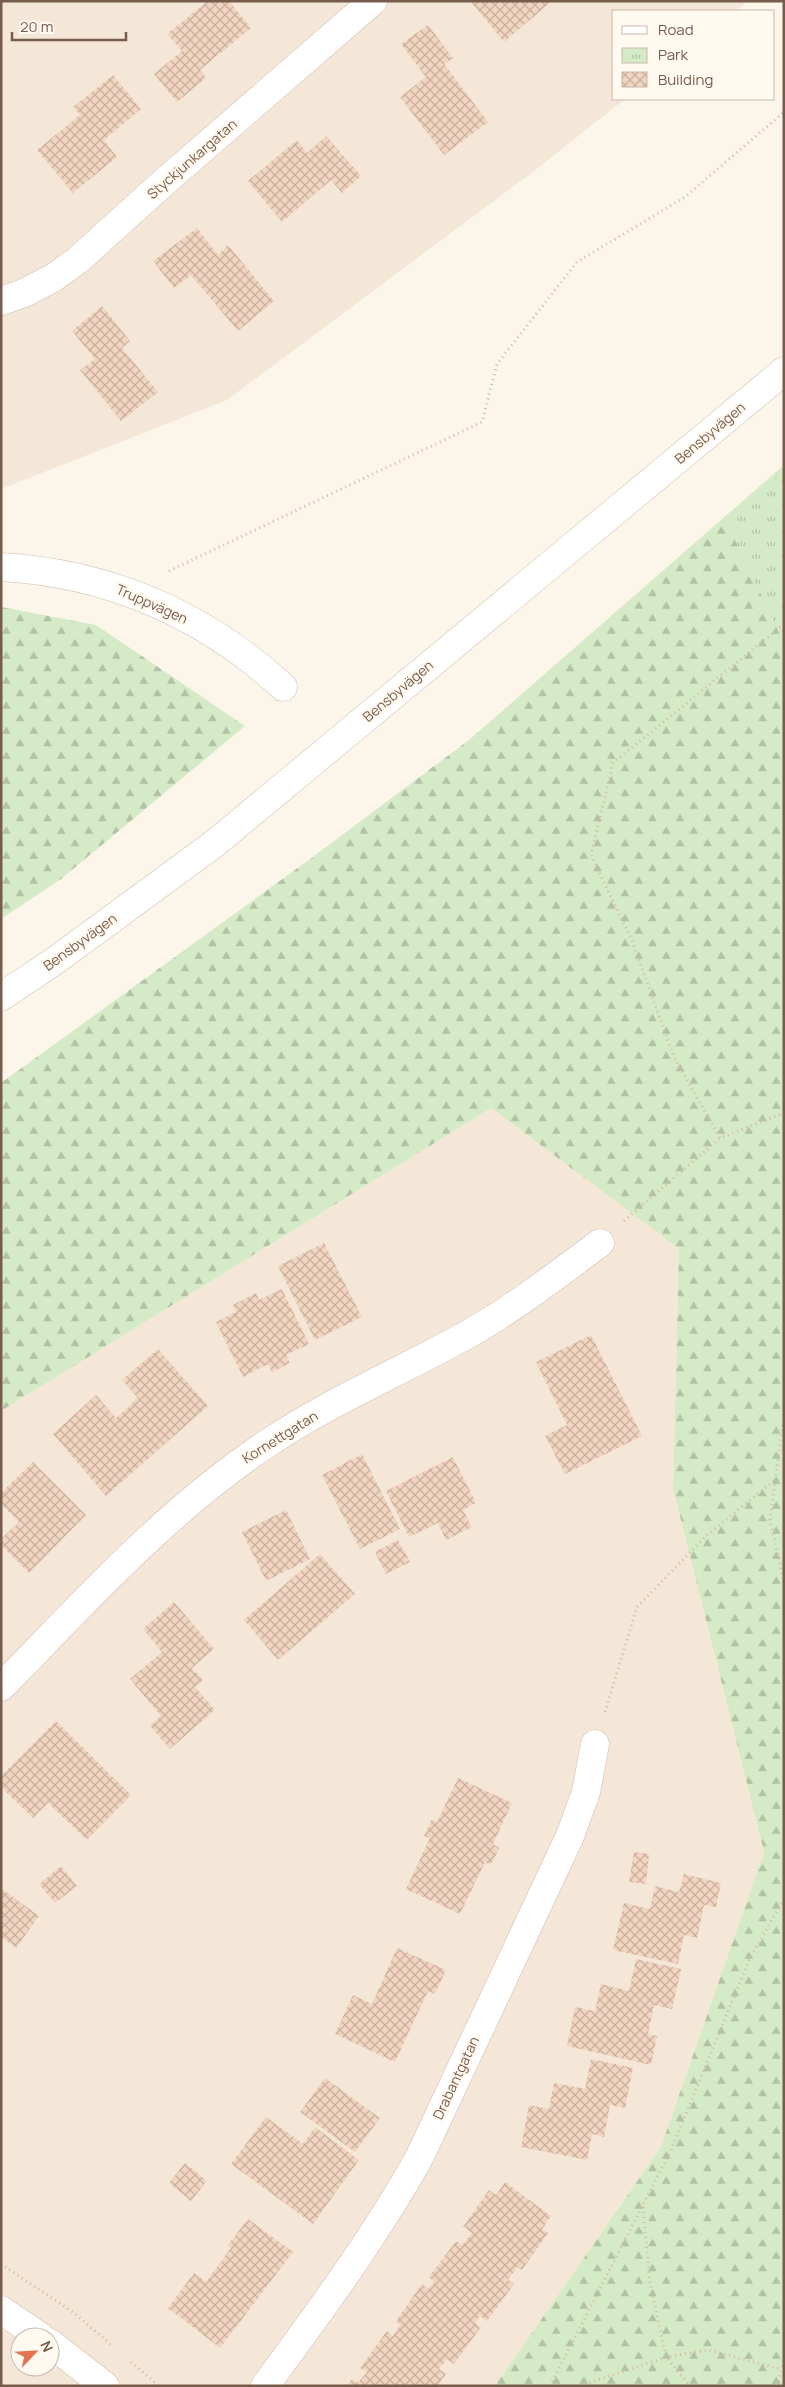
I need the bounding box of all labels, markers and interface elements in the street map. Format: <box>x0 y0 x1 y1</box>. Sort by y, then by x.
scale bar <box>12 10 126 42</box>
legend <box>612 10 775 100</box>
text: 20 m <box>20 16 53 37</box>
text: Road <box>658 19 694 40</box>
text: Park <box>658 44 688 65</box>
text: Building <box>658 69 713 90</box>
street label: Styckjunkargatan <box>143 114 241 203</box>
street label: Bensbyvägen <box>670 398 749 468</box>
street label: Truppvägen <box>113 579 191 628</box>
street label: Bensbyvägen <box>358 656 437 726</box>
street label: Bensbyvägen <box>39 908 120 975</box>
street label: Kornettgatan <box>238 1406 321 1467</box>
street label: Drabantgatan <box>428 2033 483 2122</box>
north arrow <box>10 2327 60 2377</box>
text: N <box>36 2338 58 2355</box>

